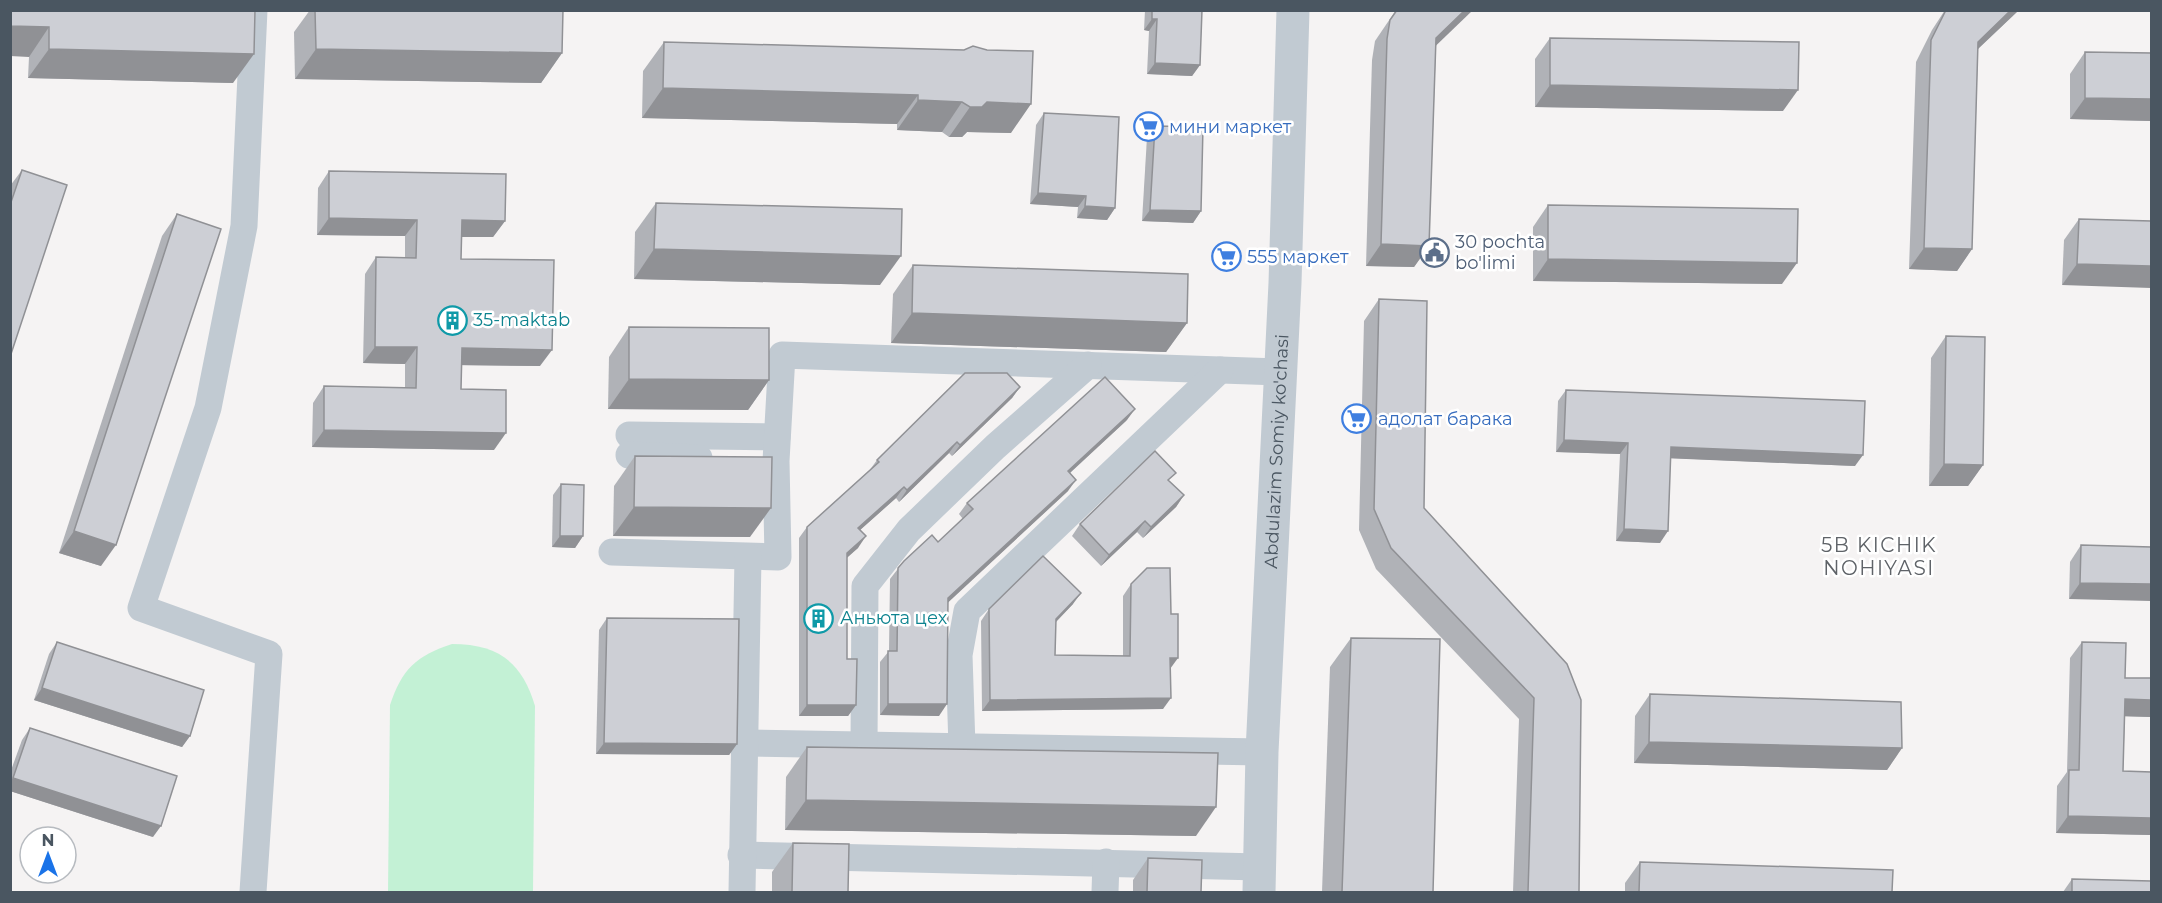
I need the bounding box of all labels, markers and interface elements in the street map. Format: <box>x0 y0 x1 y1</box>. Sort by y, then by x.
supermarket icon: мини маркет <box>1132 111 1164 143</box>
place label: мини маркет <box>1169 116 1292 138</box>
place label: 30 pochta bo'limi <box>1455 231 1545 274</box>
public building icon: 30 pochta bo'limi <box>1418 236 1450 268</box>
supermarket icon: 555 маркет <box>1210 241 1242 273</box>
place label: 555 маркет <box>1247 246 1349 268</box>
building icon: 35-maktab <box>436 304 468 336</box>
place label: 35-maktab <box>473 309 570 331</box>
street label: Abdulazim Somiy ko'chasi <box>1260 334 1293 569</box>
supermarket icon: адолат барака <box>1341 403 1373 435</box>
place label: адолат барака <box>1378 408 1513 430</box>
district label: 5B KICHIK NOHIYASI <box>1821 533 1937 580</box>
building icon: Аньюта цех <box>803 602 835 634</box>
place label: Аньюта цех <box>840 607 948 629</box>
north arrow <box>18 825 78 885</box>
text: N <box>42 831 54 850</box>

